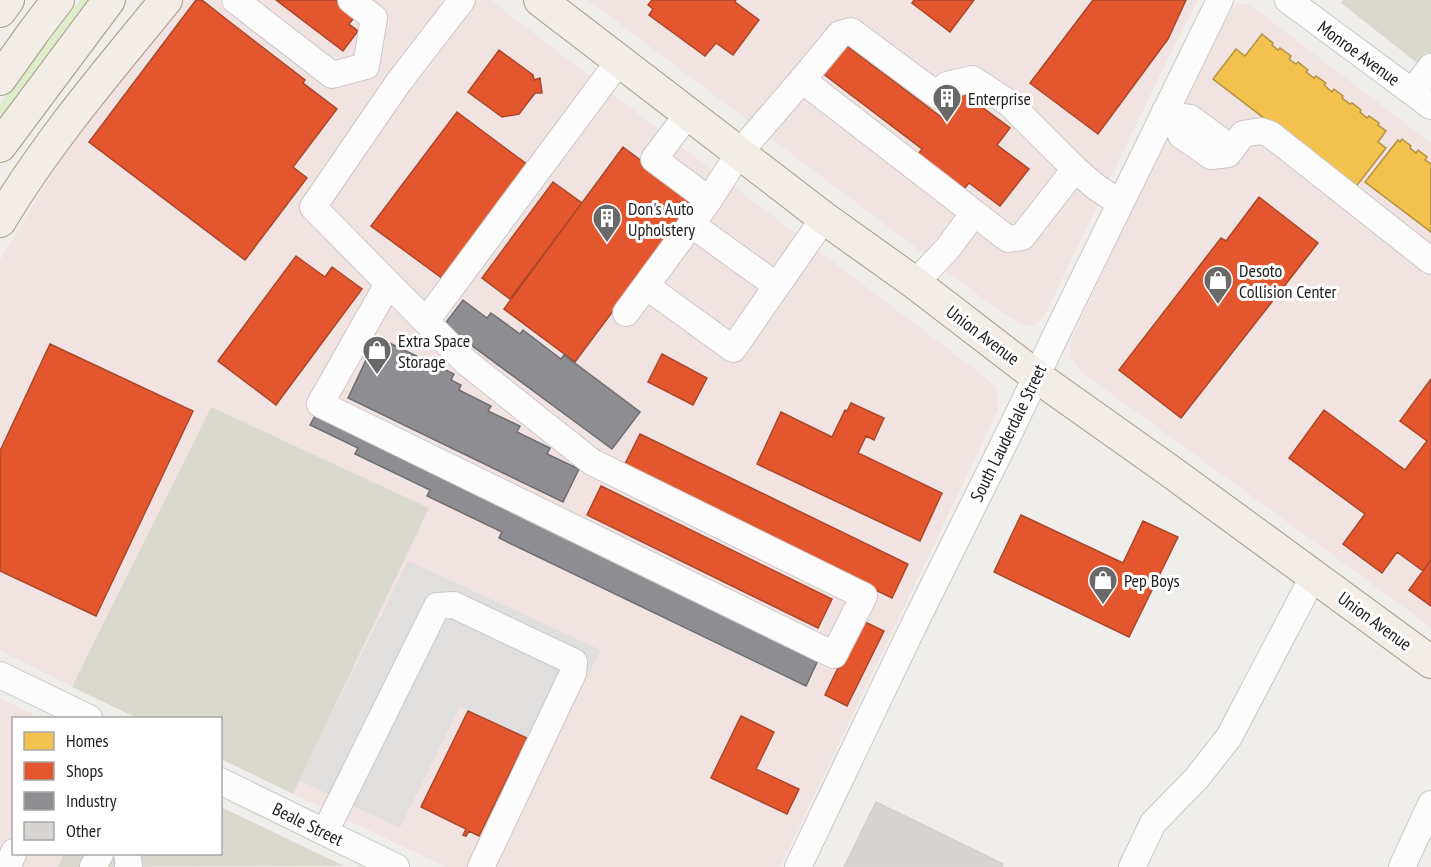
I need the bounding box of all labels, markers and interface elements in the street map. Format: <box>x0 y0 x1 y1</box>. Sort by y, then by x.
street label: Monroe Avenue <box>1313 15 1405 91</box>
building icon: Enterprise <box>931 82 963 124</box>
place label: Enterprise <box>968 87 1031 110</box>
place label: Don's Auto Upholstery <box>628 197 695 241</box>
building icon: Don's Auto Upholstery <box>591 202 623 244</box>
place label: Desoto Collision Center <box>1239 259 1337 303</box>
shop icon: Desoto Collision Center <box>1202 264 1234 306</box>
street label: Union Avenue <box>942 300 1024 370</box>
place label: Extra Space Storage <box>398 329 470 373</box>
shop icon: Extra Space Storage <box>361 334 393 376</box>
street label: South Lauderdale Street <box>965 360 1051 505</box>
shop icon: Pep Boys <box>1087 564 1119 606</box>
place label: Pep Boys <box>1124 569 1180 592</box>
street label: Union Avenue <box>1334 587 1416 655</box>
legend <box>12 717 222 855</box>
text: Homes <box>66 729 109 752</box>
text: Shops <box>66 759 103 782</box>
text: Industry <box>66 789 117 812</box>
street label: Beale Street <box>269 797 347 851</box>
text: Other <box>66 819 101 842</box>

